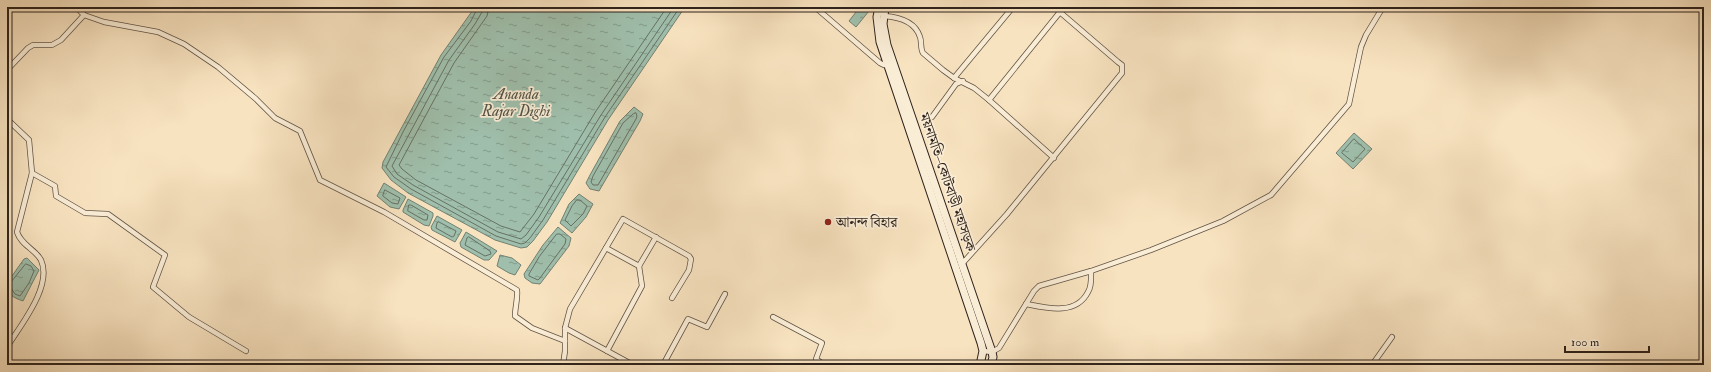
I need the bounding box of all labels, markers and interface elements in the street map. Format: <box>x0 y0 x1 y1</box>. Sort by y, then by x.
water label: Ananda Rajar Dighi <box>481 85 550 121</box>
street label: ময়নামতি–কোটবাড়ী মহাসড়ক <box>915 110 980 255</box>
place label: আনন্দ বিহার <box>835 214 898 231</box>
marker: আনন্দ বিহার <box>823 217 833 227</box>
scale bar <box>1565 328 1649 354</box>
text: 100 m <box>1571 335 1600 350</box>

